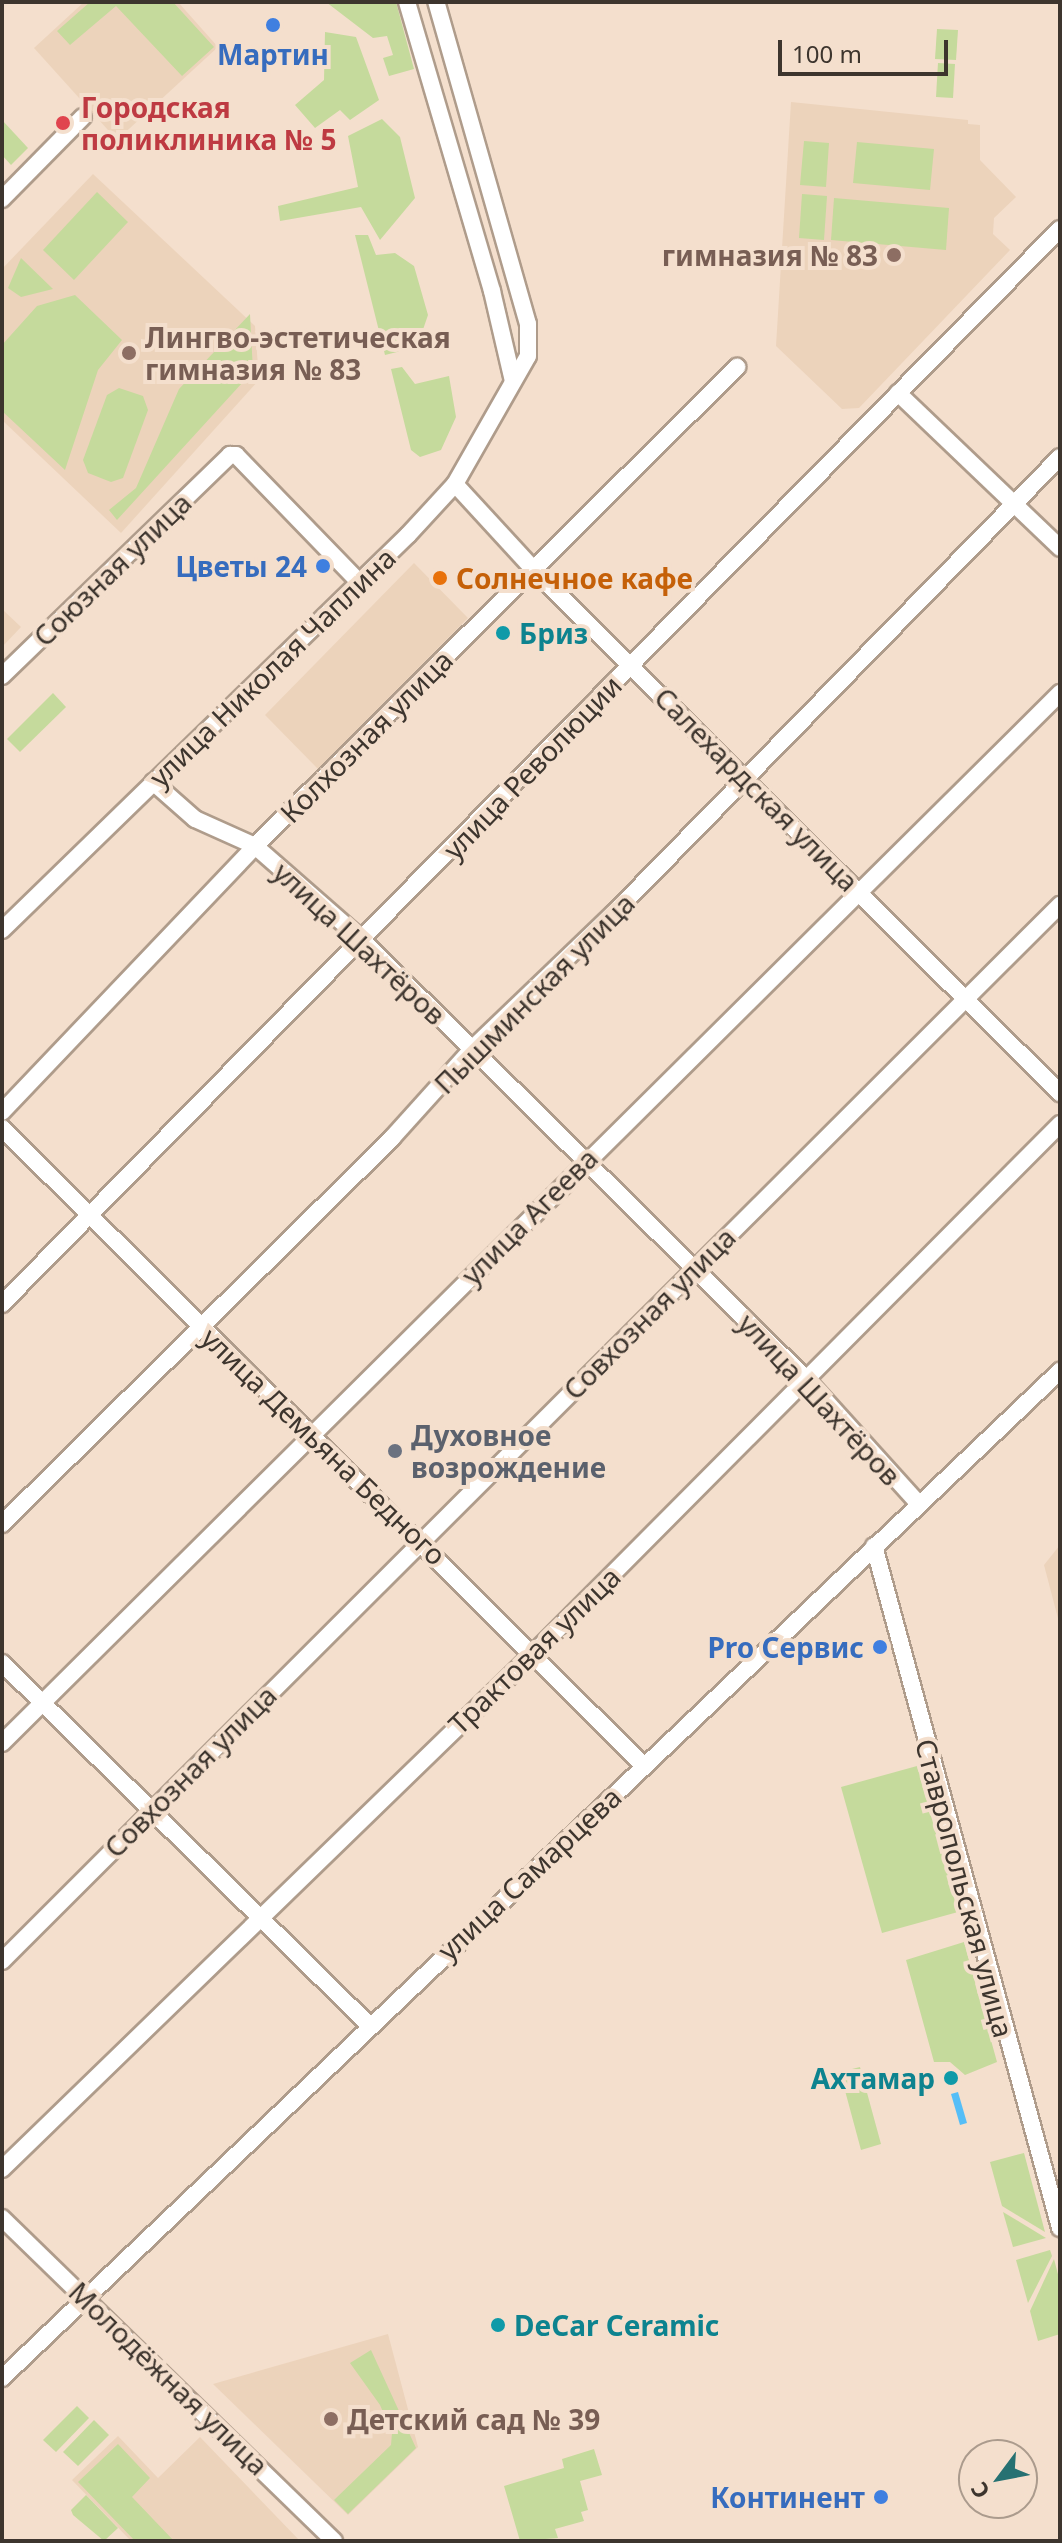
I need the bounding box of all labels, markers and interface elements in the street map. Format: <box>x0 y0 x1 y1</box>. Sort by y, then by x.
marker: Мартин <box>264 16 282 34</box>
scale bar <box>782 24 952 74</box>
place label: Мартин <box>217 37 329 71</box>
text: 100 m <box>792 37 862 70</box>
place label: Городская поликлиника № 5 <box>81 90 336 156</box>
marker: Городская поликлиника № 5 <box>52 112 74 134</box>
place label: гимназия № 83 <box>662 238 878 272</box>
marker: гимназия № 83 <box>885 246 903 264</box>
place label: Лингво-эстетическая гимназия № 83 <box>145 320 451 386</box>
marker: Лингво-эстетическая гимназия № 83 <box>120 344 138 362</box>
street label: Союзная улица <box>26 485 198 653</box>
street label: улица Николая Чаплина <box>142 541 402 793</box>
place label: Цветы 24 <box>175 549 307 583</box>
marker: Цветы 24 <box>314 557 332 575</box>
place label: Солнечное кафе <box>456 561 693 595</box>
marker: Солнечное кафе <box>431 569 449 587</box>
place label: Бриз <box>519 616 588 650</box>
marker: Бриз <box>494 624 512 642</box>
street label: Колхозная улица <box>273 643 459 829</box>
street label: улица Революции <box>436 668 628 866</box>
street label: Салехардская улица <box>648 680 866 898</box>
street label: улица Шахтёров <box>267 855 453 1031</box>
street label: Пышминская улица <box>427 886 641 1100</box>
street label: улица Агеева <box>454 1141 604 1291</box>
street label: Совхозная улица <box>556 1220 742 1406</box>
street label: улица Шахтёров <box>732 1306 908 1492</box>
street label: улица Демьяна Бедного <box>195 1320 453 1572</box>
place label: Духовное возрождение <box>411 1418 606 1484</box>
marker: Духовное возрождение <box>386 1442 404 1460</box>
street label: Трактовая улица <box>441 1560 627 1740</box>
place label: Pro Сервис <box>707 1630 864 1664</box>
marker: Pro Сервис <box>871 1638 889 1656</box>
street label: Совхозная улица <box>97 1678 283 1864</box>
street label: Ставропольская улица <box>909 1735 1021 2041</box>
street label: улица Самарцева <box>430 1779 628 1967</box>
place label: Ахтамар <box>811 2061 935 2095</box>
marker: Ахтамар <box>942 2069 960 2087</box>
street label: Молодёжная улица <box>63 2274 275 2482</box>
place label: DeCar Ceramic <box>514 2308 719 2342</box>
marker: DeCar Ceramic <box>489 2316 507 2334</box>
place label: Детский сад № 39 <box>347 2402 600 2436</box>
marker: Детский сад № 39 <box>322 2410 340 2428</box>
north arrow <box>958 2439 1038 2519</box>
text: С <box>963 2477 996 2505</box>
place label: Континент <box>710 2480 865 2514</box>
marker: Континент <box>872 2488 890 2506</box>

